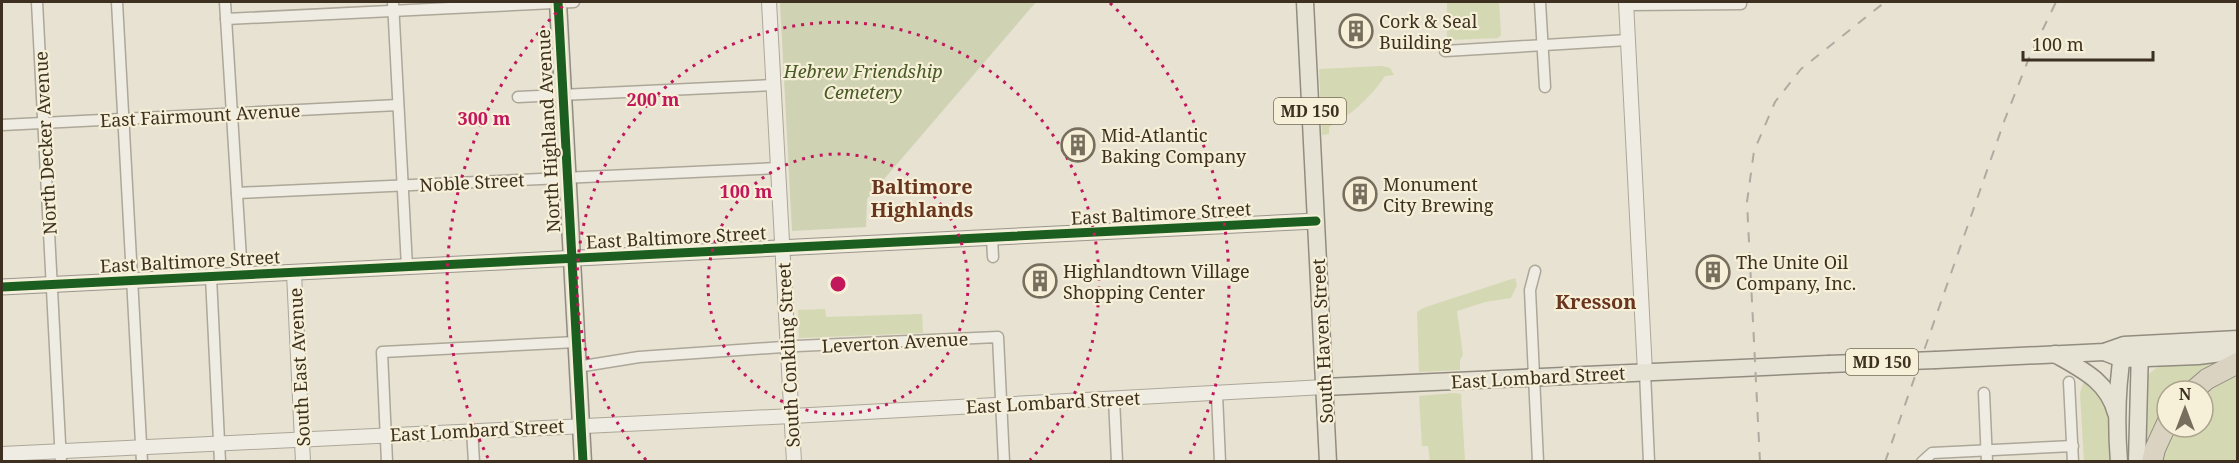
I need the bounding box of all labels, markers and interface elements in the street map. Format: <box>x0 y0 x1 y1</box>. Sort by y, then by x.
place label: Cork & Seal Building <box>1379 9 1478 54</box>
building icon: Cork & Seal Building <box>1338 13 1374 49</box>
scale bar <box>2023 24 2154 62</box>
street label: North Highland Avenue <box>531 29 565 233</box>
text: 100 m <box>2032 32 2084 56</box>
street label: North Decker Avenue <box>28 51 62 235</box>
park label: Hebrew Friendship Cemetery <box>782 59 943 104</box>
text: 200 m <box>627 87 680 111</box>
street label: East Fairmount Avenue <box>99 98 301 132</box>
road number: MD 150 <box>1274 98 1346 124</box>
text: 300 m <box>458 106 511 130</box>
place label: Mid-Atlantic Baking Company <box>1101 123 1247 168</box>
building icon: Mid-Atlantic Baking Company <box>1060 127 1096 163</box>
street label: Noble Street <box>419 167 525 197</box>
place label: Monument City Brewing <box>1383 172 1494 217</box>
district label: Baltimore Highlands <box>871 173 973 223</box>
building icon: Monument City Brewing <box>1342 176 1378 212</box>
text: 100 m <box>720 179 773 203</box>
street label: East Baltimore Street <box>1070 196 1252 230</box>
street label: East Baltimore Street <box>585 220 767 254</box>
street label: East Baltimore Street <box>99 244 281 278</box>
place label: The Unite Oil Company, Inc. <box>1736 250 1856 295</box>
building icon: The Unite Oil Company, Inc. <box>1695 254 1731 290</box>
street label: South Haven Street <box>1306 258 1338 424</box>
place label: Highlandtown Village Shopping Center <box>1063 259 1250 304</box>
street label: South Conkling Street <box>771 262 805 448</box>
building icon: Highlandtown Village Shopping Center <box>1022 263 1058 299</box>
centre of rings <box>828 274 848 294</box>
street label: South East Avenue <box>283 287 315 447</box>
district label: Kresson <box>1555 288 1637 315</box>
street label: Leverton Avenue <box>821 326 969 358</box>
road number: MD 150 <box>1846 349 1918 375</box>
street label: East Lombard Street <box>1450 360 1626 394</box>
north arrow <box>2155 379 2215 439</box>
text: N <box>2179 383 2192 405</box>
street label: East Lombard Street <box>965 385 1141 419</box>
street label: East Lombard Street <box>389 413 565 447</box>

